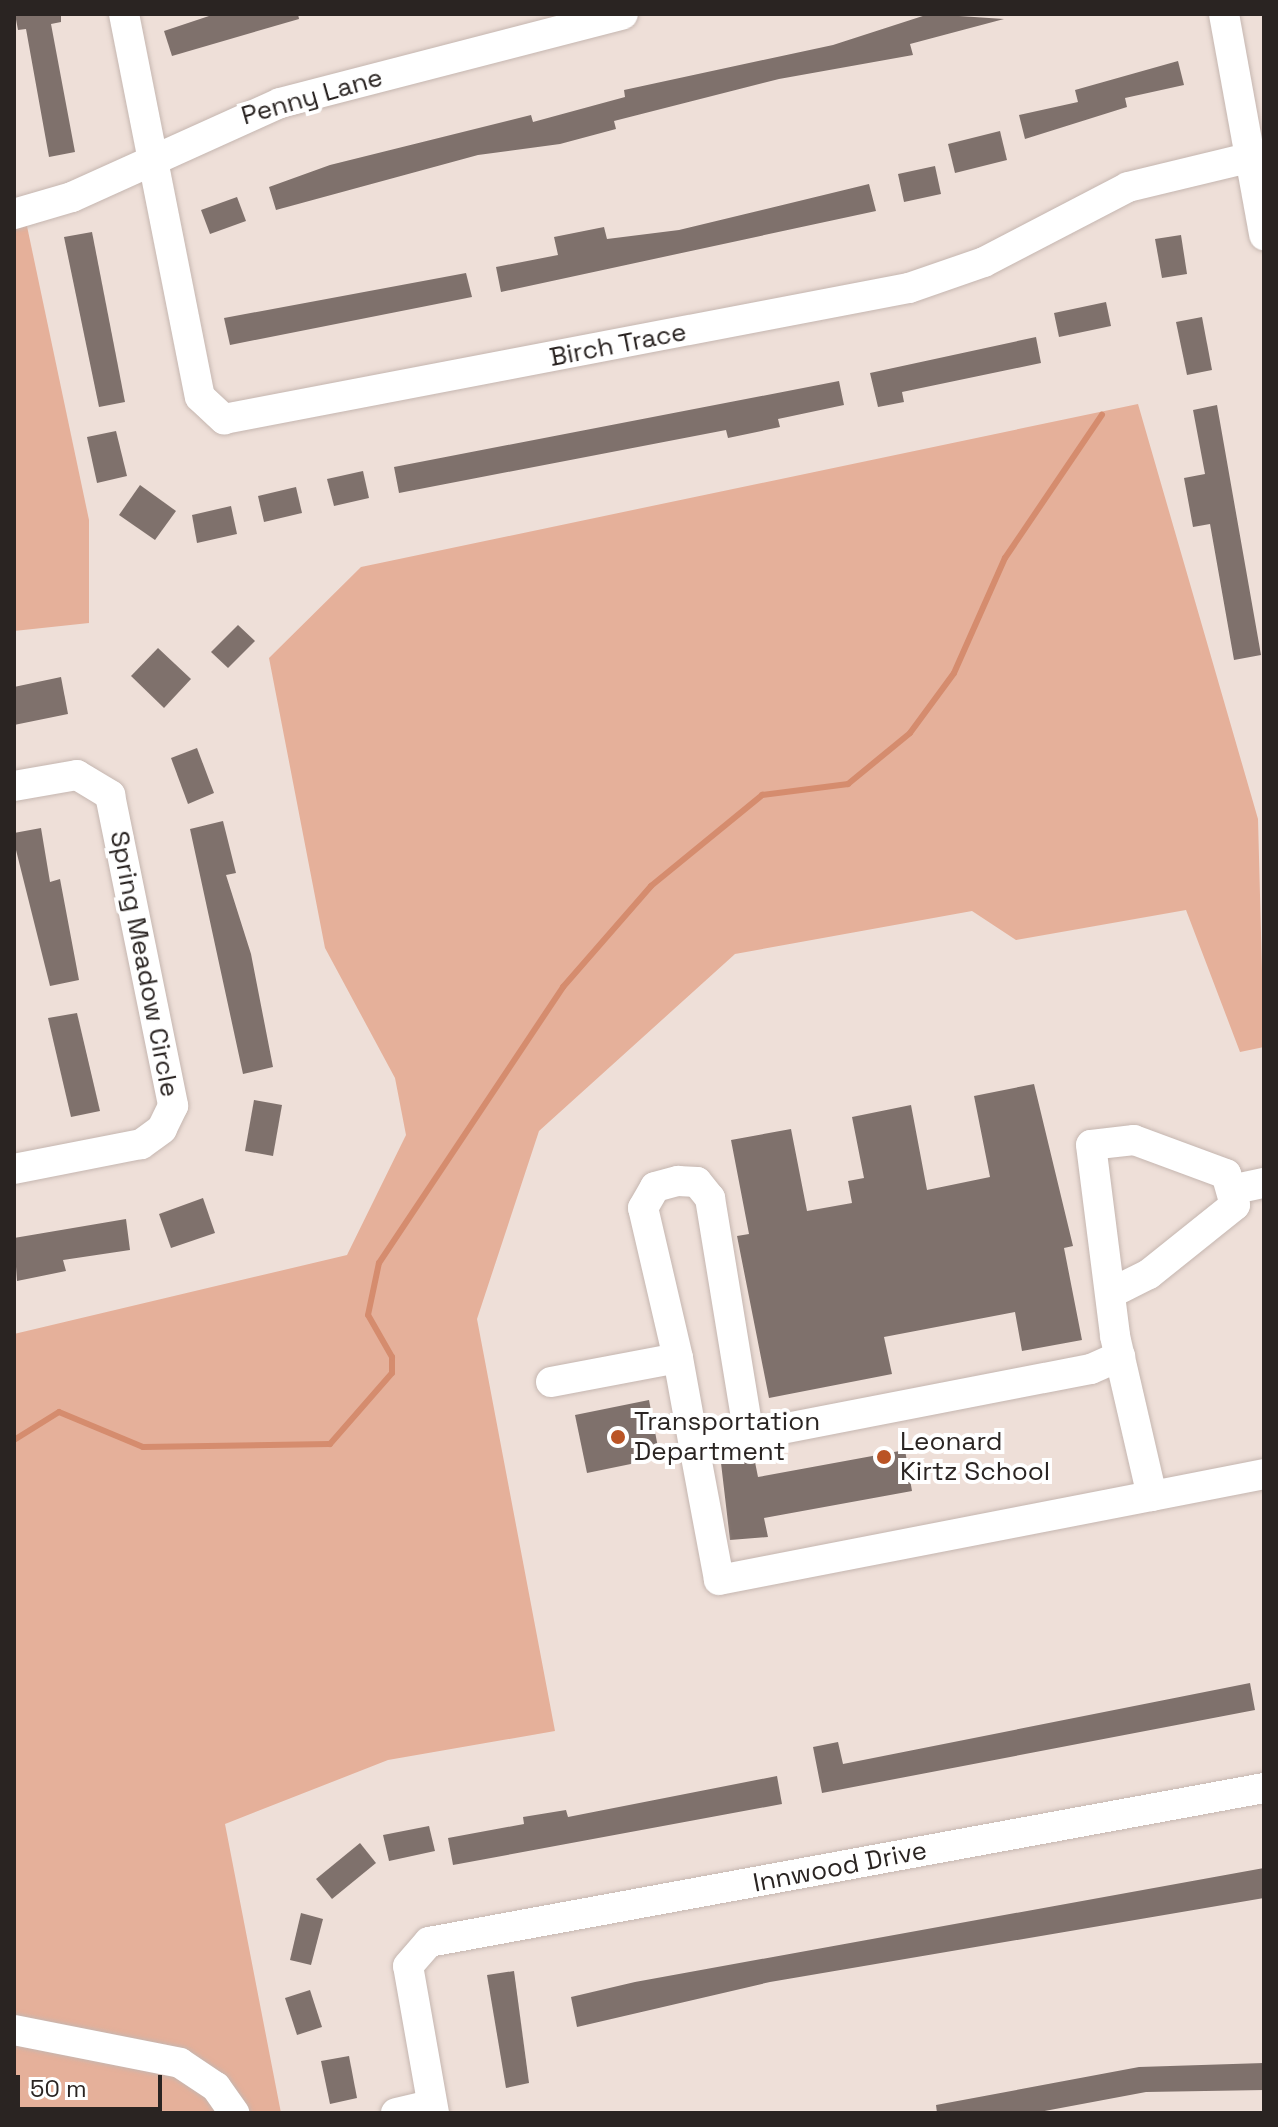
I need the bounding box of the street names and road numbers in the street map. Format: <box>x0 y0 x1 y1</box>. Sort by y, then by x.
street label: Penny Lane <box>238 62 386 132</box>
street label: Birch Trace <box>547 316 689 374</box>
street label: Spring Meadow Circle <box>103 828 185 1100</box>
street label: Innwood Drive <box>750 1835 930 1899</box>

